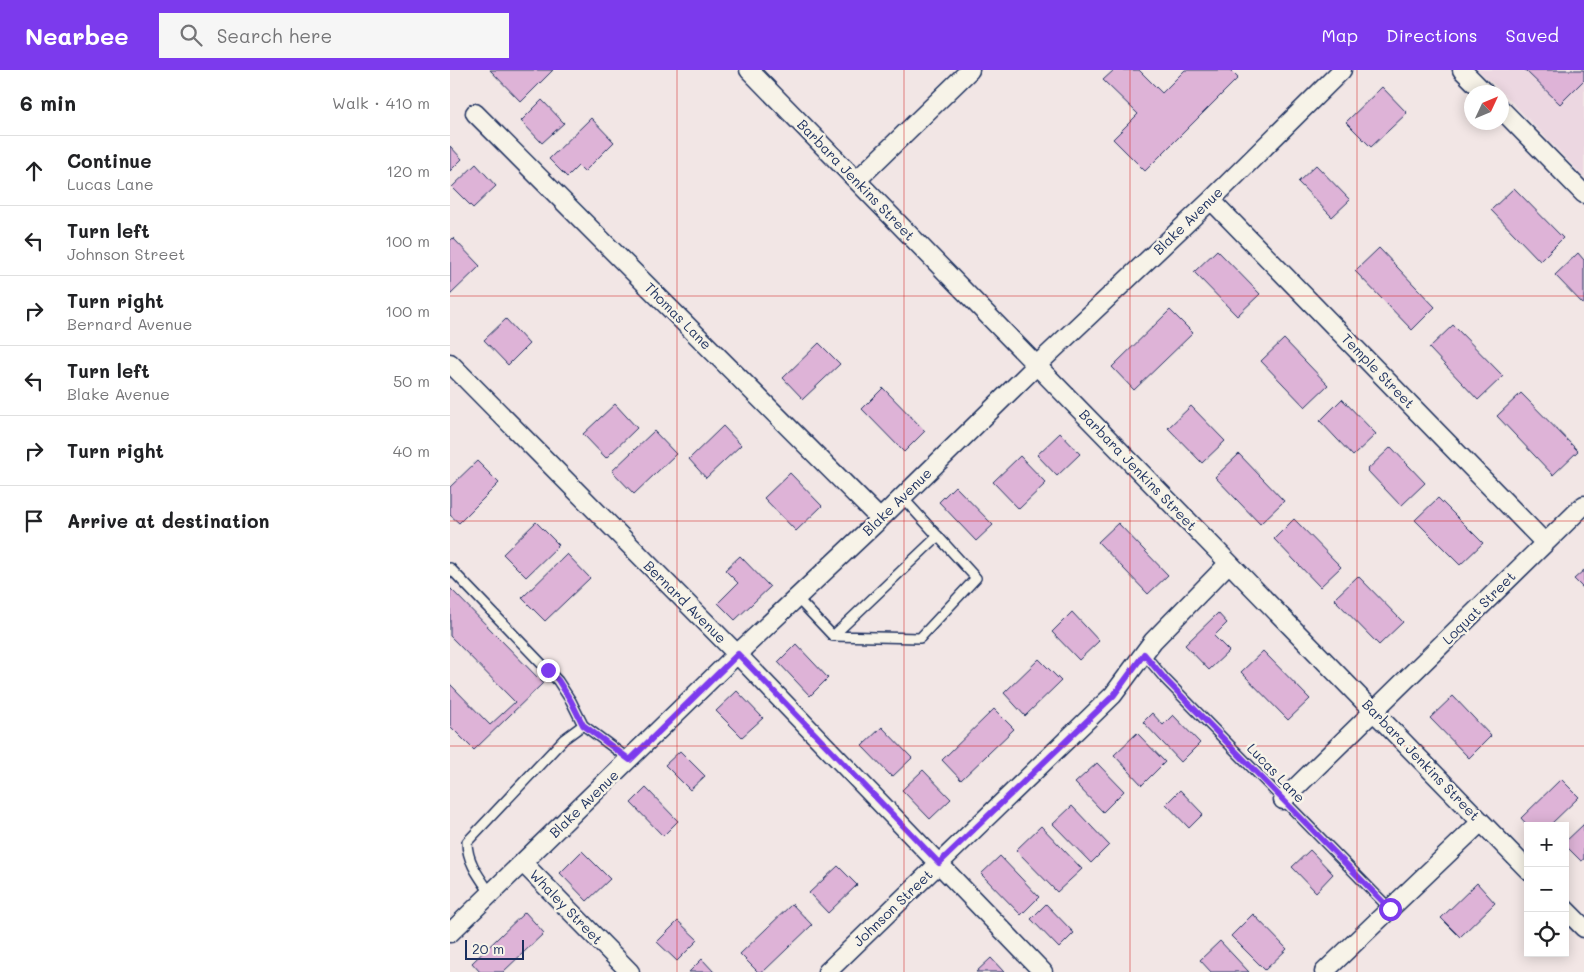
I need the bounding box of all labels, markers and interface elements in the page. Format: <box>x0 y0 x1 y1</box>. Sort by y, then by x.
search box <box>159 13 509 58</box>
text: Nearbee <box>25 20 129 51</box>
icon: search <box>177 21 205 49</box>
text: Search here <box>217 23 332 48</box>
text: Map <box>1321 23 1358 47</box>
text: Directions <box>1386 23 1478 47</box>
text: Saved <box>1506 23 1559 47</box>
north arrow <box>1464 85 1509 130</box>
text: 6 min <box>20 89 76 116</box>
text: Walk · 410 m <box>332 92 430 113</box>
street label: Barbara Jenkins Street <box>793 115 919 244</box>
text: Continue <box>67 148 152 173</box>
icon: ahead <box>20 157 48 185</box>
text: 120 m <box>386 160 430 181</box>
text: Lucas Lane <box>67 173 154 194</box>
street label: Blake Avenue <box>1149 183 1227 259</box>
text: Turn left <box>67 218 150 243</box>
icon: left <box>20 227 48 255</box>
text: 100 m <box>385 230 430 251</box>
text: Johnson Street <box>67 243 185 264</box>
street label: Thomas Lane <box>641 278 716 353</box>
text: Turn right <box>67 288 164 313</box>
icon: right <box>20 297 48 325</box>
text: 100 m <box>385 300 430 321</box>
text: Bernard Avenue <box>67 313 192 334</box>
street label: Temple Street <box>1338 329 1419 412</box>
text: Turn left <box>67 358 150 383</box>
icon: left <box>20 367 48 395</box>
text: 50 m <box>393 370 430 391</box>
text: Blake Avenue <box>67 383 170 404</box>
street label: Barbara Jenkins Street <box>1075 405 1201 534</box>
icon: right <box>20 437 48 465</box>
text: Turn right <box>67 438 164 463</box>
text: 40 m <box>393 440 430 461</box>
street label: Blake Avenue <box>858 464 936 540</box>
icon: arrive <box>20 507 48 535</box>
text: Arrive at destination <box>67 508 270 533</box>
street label: Bernard Avenue <box>640 556 731 647</box>
street label: Loquat Street <box>1438 567 1519 648</box>
route end <box>537 659 560 682</box>
street label: Barbara Jenkins Street <box>1358 695 1484 824</box>
street label: Lucas Lane <box>1243 739 1310 807</box>
street label: Blake Avenue <box>545 766 623 842</box>
map controls <box>1524 822 1569 957</box>
button: + <box>1524 822 1569 867</box>
street label: Whaley Street <box>526 865 607 948</box>
street label: Johnson Street <box>849 865 936 950</box>
button: − <box>1524 867 1569 912</box>
route start <box>1379 898 1402 921</box>
button: locate <box>1524 912 1569 957</box>
scale bar <box>465 937 524 960</box>
text: 20 m <box>472 939 504 958</box>

